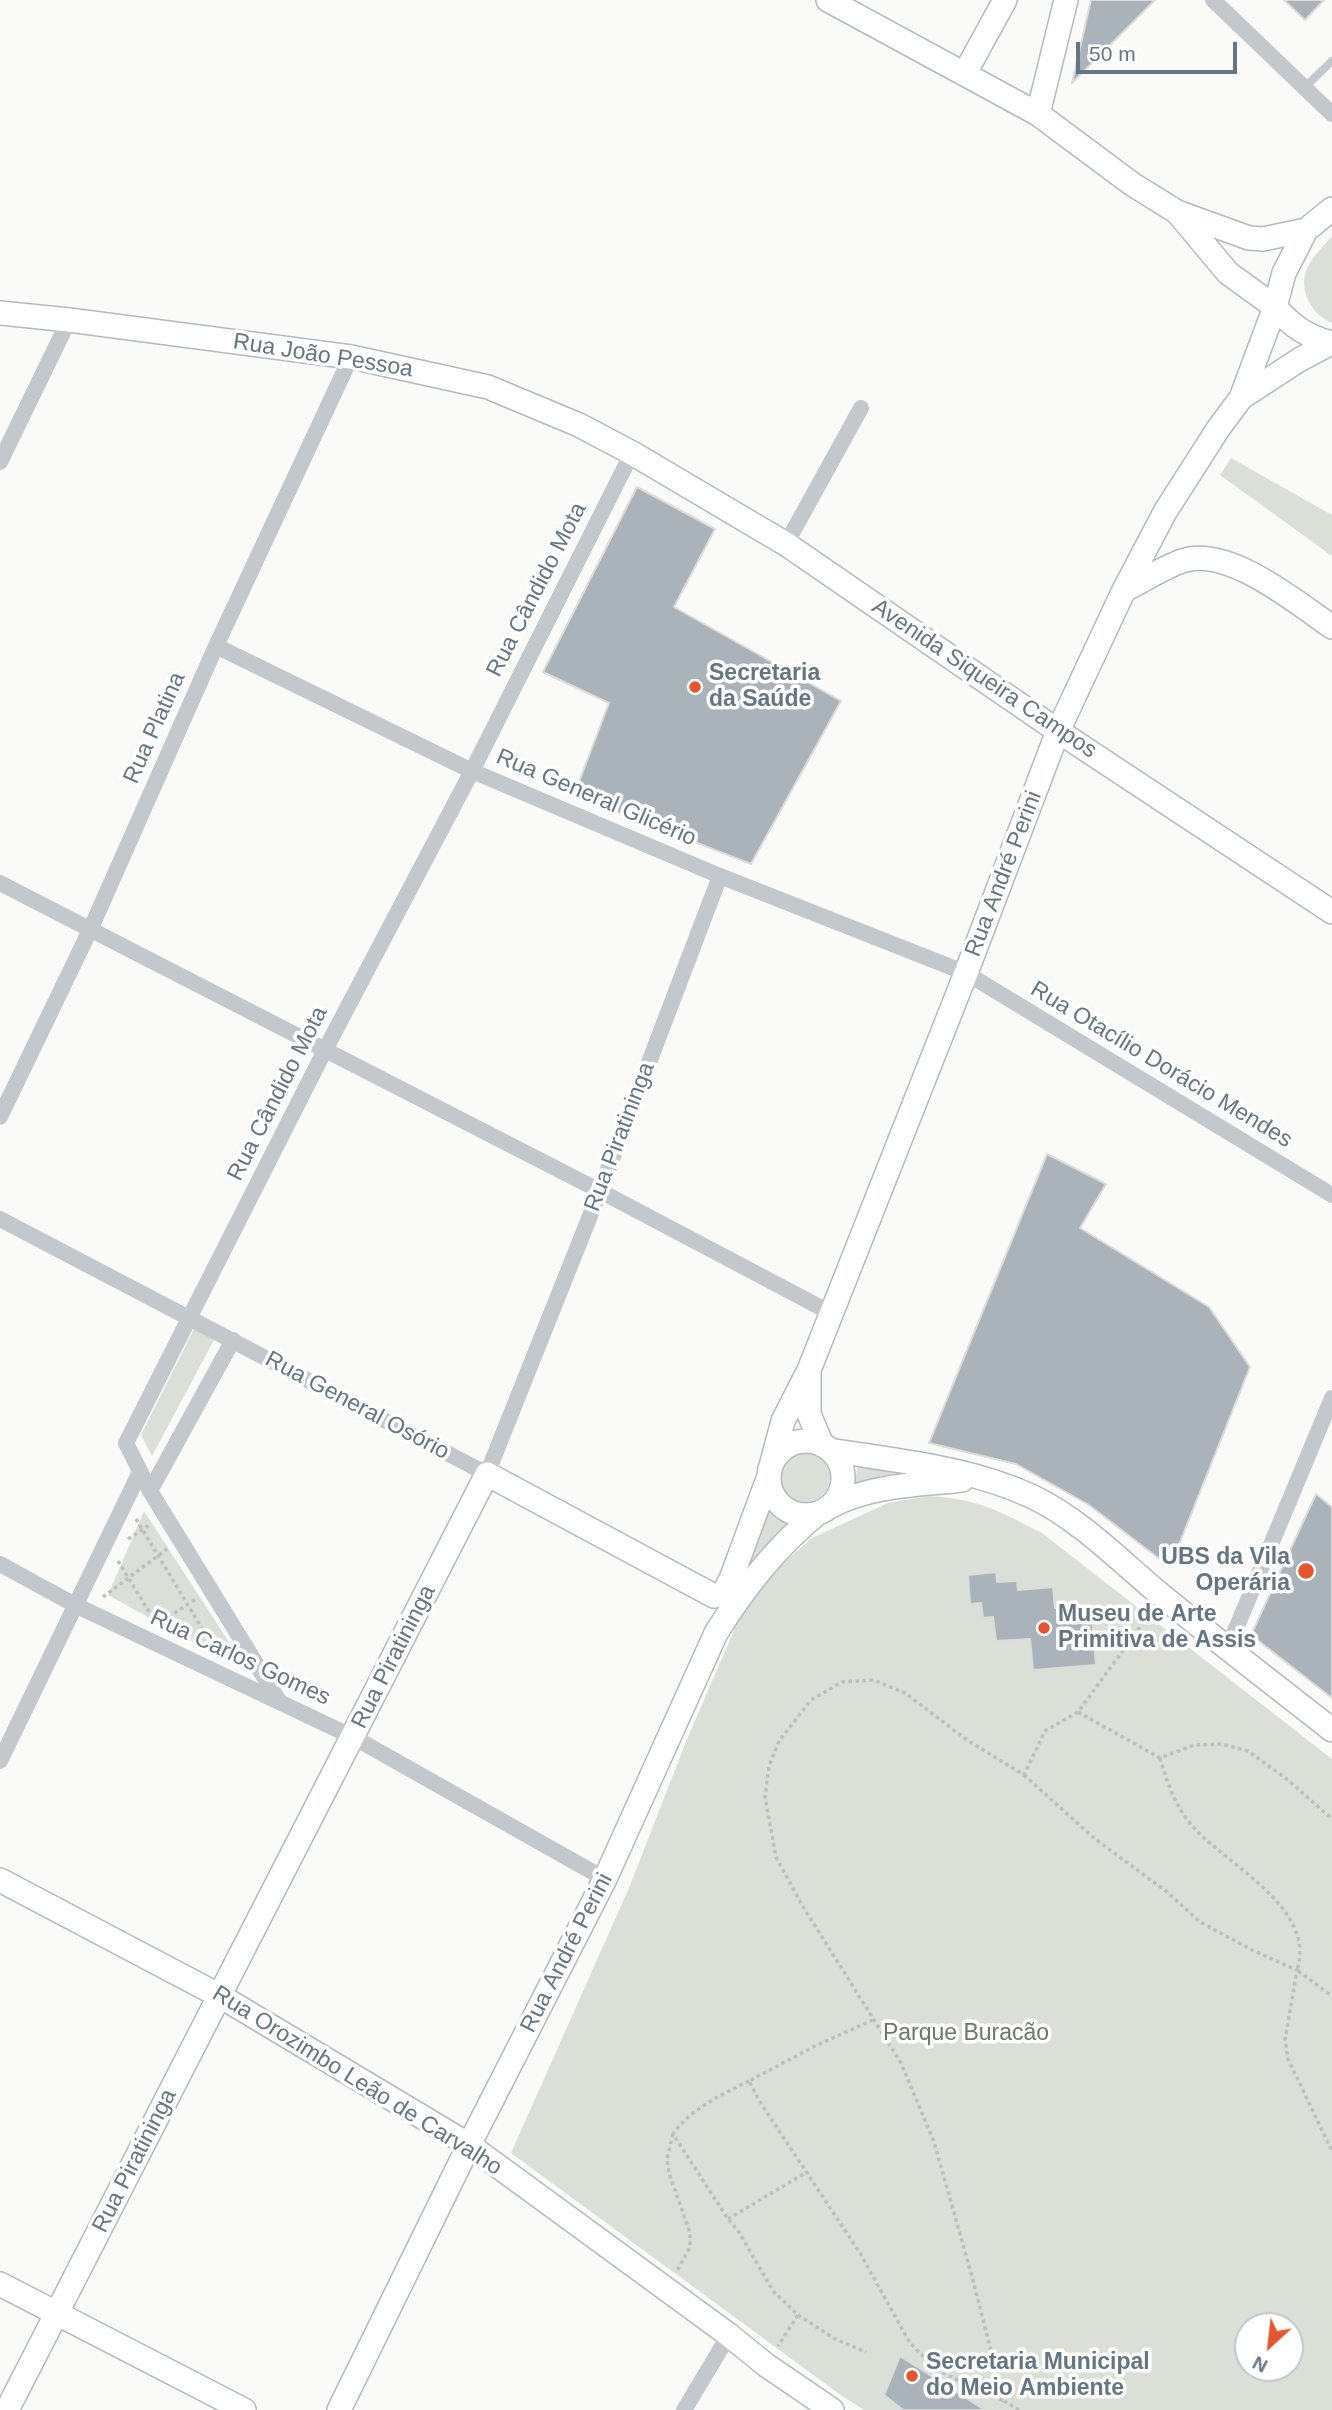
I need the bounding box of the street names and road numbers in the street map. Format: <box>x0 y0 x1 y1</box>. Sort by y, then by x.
street label: Rua João Pessoa <box>231 328 415 384</box>
street label: Rua Cândido Mota <box>481 498 593 682</box>
street label: Avenida Siqueira Campos <box>866 593 1102 765</box>
street label: Rua Platina <box>118 668 192 788</box>
street label: Rua General Glicério <box>492 743 700 853</box>
street label: Rua André Perini <box>960 787 1048 961</box>
street label: Rua Otacílio Dorácio Mendes <box>1025 976 1297 1154</box>
street label: Rua Cândido Mota <box>222 1002 334 1186</box>
street label: Rua Piratininga <box>579 1059 661 1215</box>
street label: Rua General Osório <box>260 1346 454 1466</box>
street label: Rua Piratininga <box>346 1581 442 1733</box>
street label: Rua Carlos Gomes <box>146 1604 334 1712</box>
street label: Rua André Perini <box>515 1869 619 2037</box>
street label: Rua Orozimbo Leão de Carvalho <box>207 1980 507 2182</box>
street label: Rua Piratininga <box>87 2085 183 2237</box>

